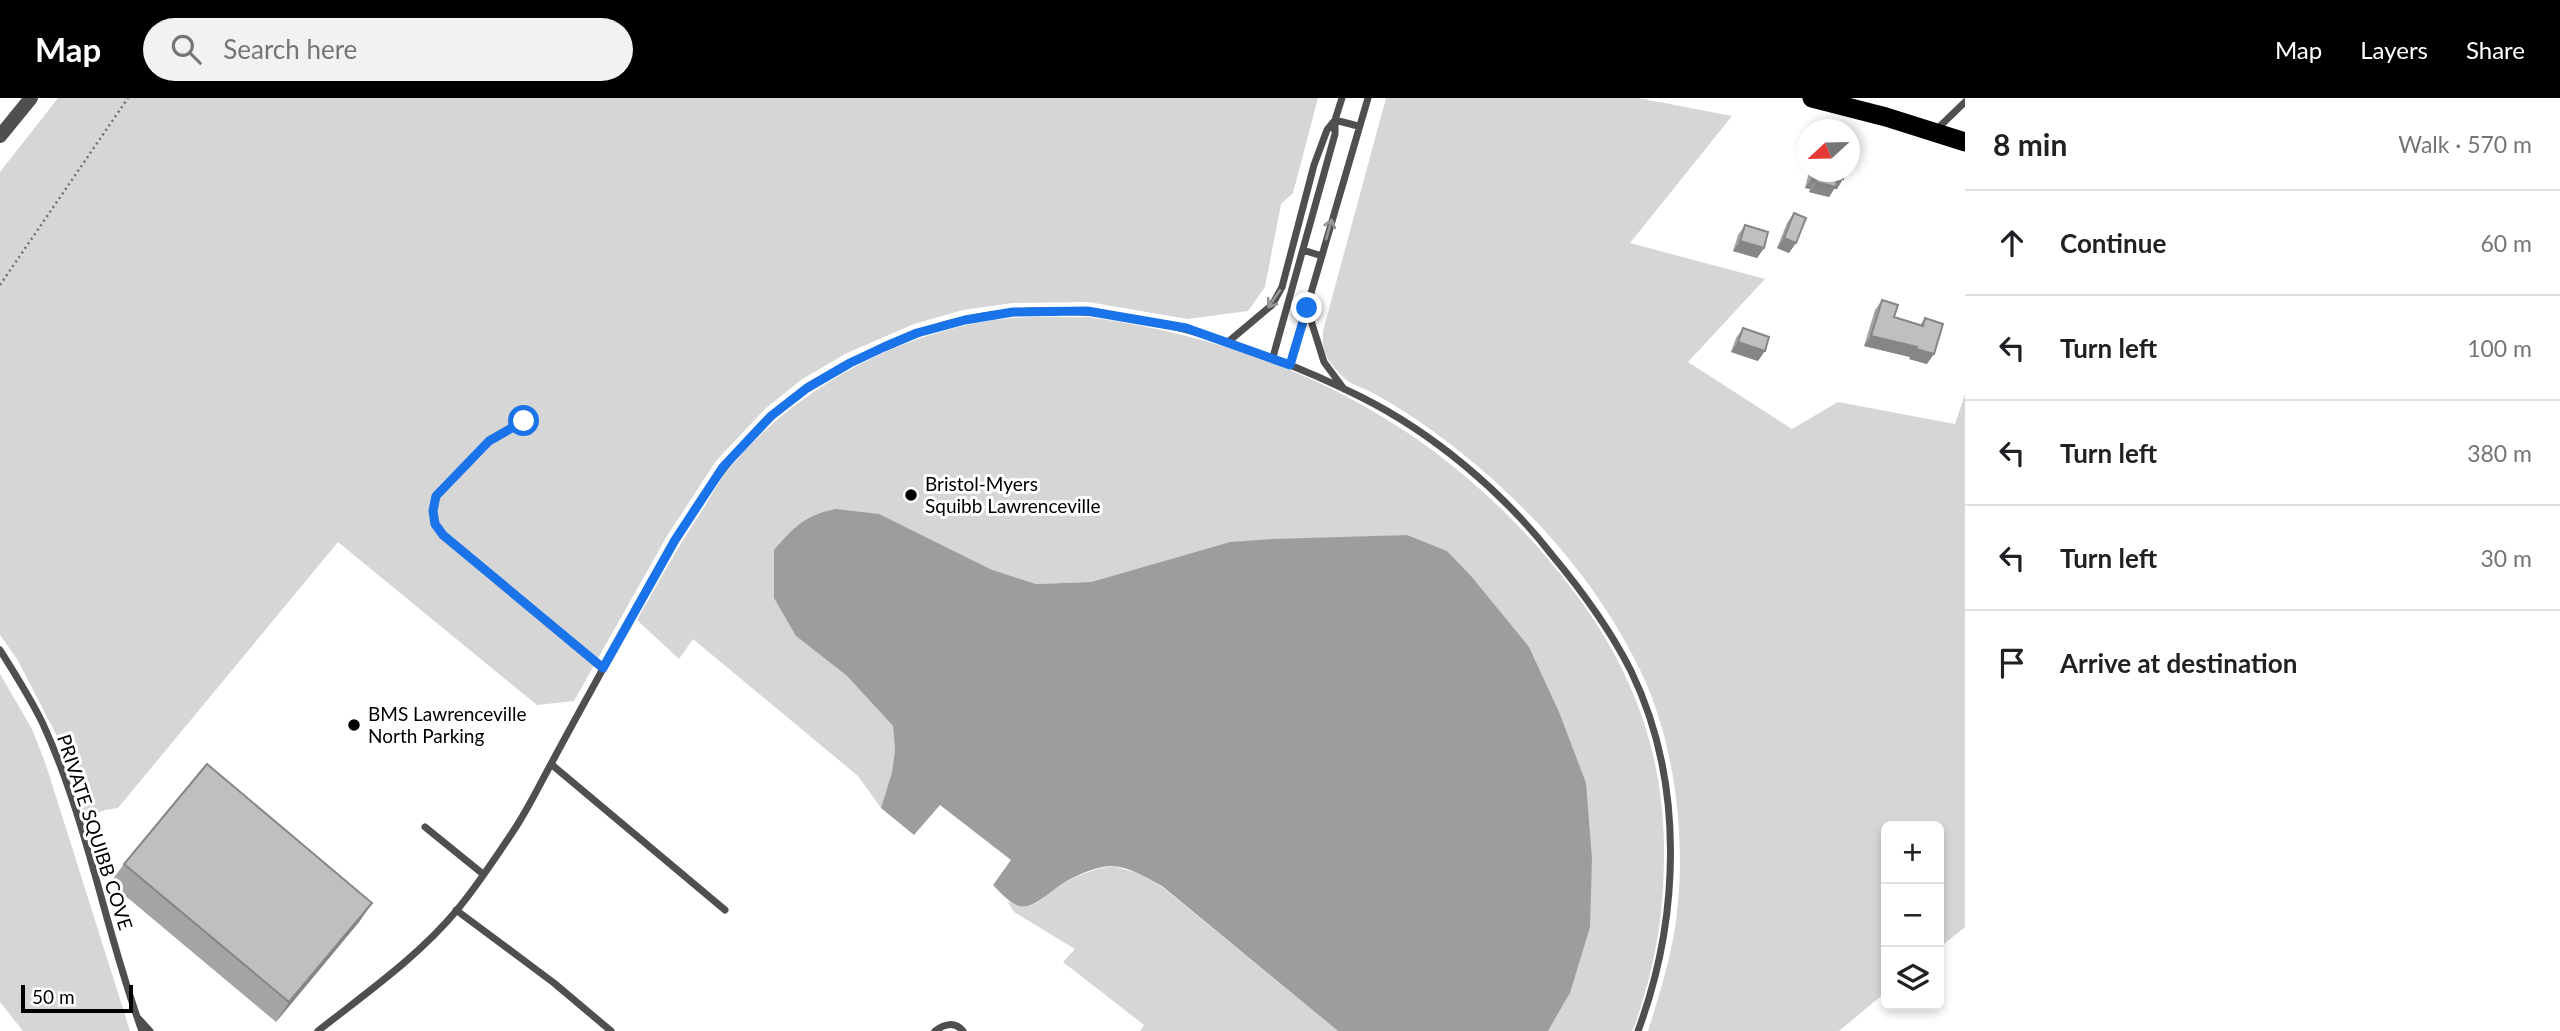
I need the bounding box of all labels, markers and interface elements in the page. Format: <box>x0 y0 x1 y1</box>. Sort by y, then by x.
search box <box>143 18 633 81</box>
text: Map <box>35 29 101 69</box>
icon: search <box>167 30 205 68</box>
text: Search here <box>223 33 357 65</box>
text: Map <box>2275 35 2322 64</box>
text: Layers <box>2360 35 2428 64</box>
text: Share <box>2466 35 2525 64</box>
north arrow <box>1797 119 1860 182</box>
text: 8 min <box>1993 126 2067 162</box>
text: Walk · 570 m <box>2398 130 2532 158</box>
one-way arrow <box>1324 218 1337 240</box>
icon: ahead <box>1993 224 2031 262</box>
text: Continue <box>2060 227 2166 259</box>
text: 60 m <box>2481 229 2532 257</box>
one-way arrow <box>1267 289 1281 308</box>
route end <box>1291 292 1322 323</box>
icon: left <box>1993 329 2031 367</box>
text: Turn left <box>2060 332 2157 364</box>
text: 100 m <box>2467 334 2532 362</box>
route start <box>508 405 539 436</box>
icon: left <box>1993 434 2031 472</box>
text: Turn left <box>2060 437 2157 469</box>
text: 380 m <box>2467 439 2532 467</box>
place label: Bristol-Myers Squibb Lawrenceville <box>925 472 1101 517</box>
marker: Bristol-Myers Squibb Lawrenceville <box>903 487 919 503</box>
icon: left <box>1993 539 2031 577</box>
text: Turn left <box>2060 542 2157 574</box>
text: 30 m <box>2481 544 2532 572</box>
icon: arrive <box>1993 644 2031 682</box>
text: Arrive at destination <box>2060 647 2297 679</box>
place label: BMS Lawrenceville North Parking <box>368 702 526 747</box>
marker: BMS Lawrenceville North Parking <box>346 717 362 733</box>
street label: PRIVATE SQUIBB COVE <box>53 731 138 933</box>
map controls <box>1881 821 1944 1010</box>
button: + <box>1881 821 1944 884</box>
button: − <box>1881 884 1944 947</box>
button: layers <box>1881 947 1944 1010</box>
scale bar <box>21 982 133 1014</box>
text: 50 m <box>32 985 75 1008</box>

